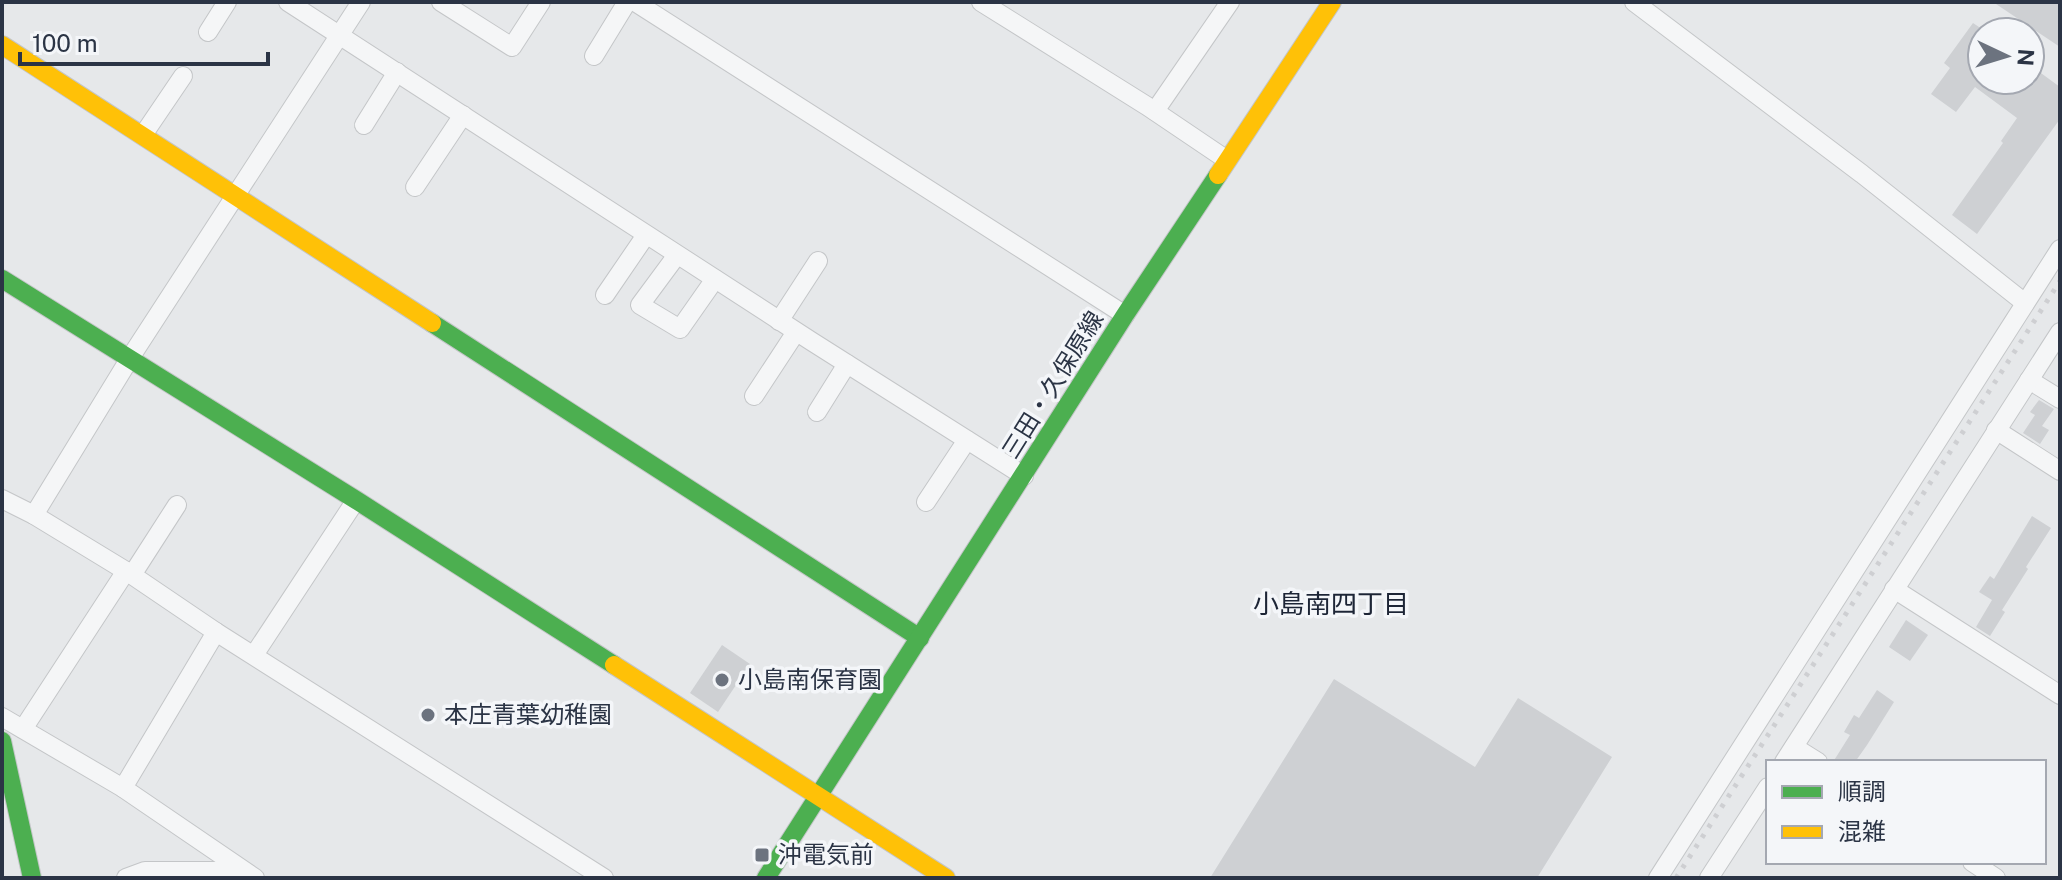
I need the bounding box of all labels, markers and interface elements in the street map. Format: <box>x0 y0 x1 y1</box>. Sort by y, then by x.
scale bar <box>20 16 268 66</box>
north arrow <box>1966 16 2046 96</box>
text: 100 m <box>32 29 98 57</box>
text: N <box>2012 48 2040 67</box>
street label: 三田・久保原線 <box>996 306 1109 463</box>
district label: 小島南四丁目 <box>1253 588 1409 619</box>
place label: 小島南保育園 <box>738 665 882 693</box>
marker: 小島南保育園 <box>713 671 731 689</box>
place label: 本庄青葉幼稚園 <box>444 700 612 728</box>
marker: 本庄青葉幼稚園 <box>419 706 437 724</box>
legend <box>1766 760 2046 864</box>
text: 順調 <box>1838 777 1886 805</box>
text: 混雑 <box>1838 817 1886 845</box>
place label: 沖電気前 <box>778 840 874 868</box>
marker: 沖電気前 <box>753 846 771 864</box>

